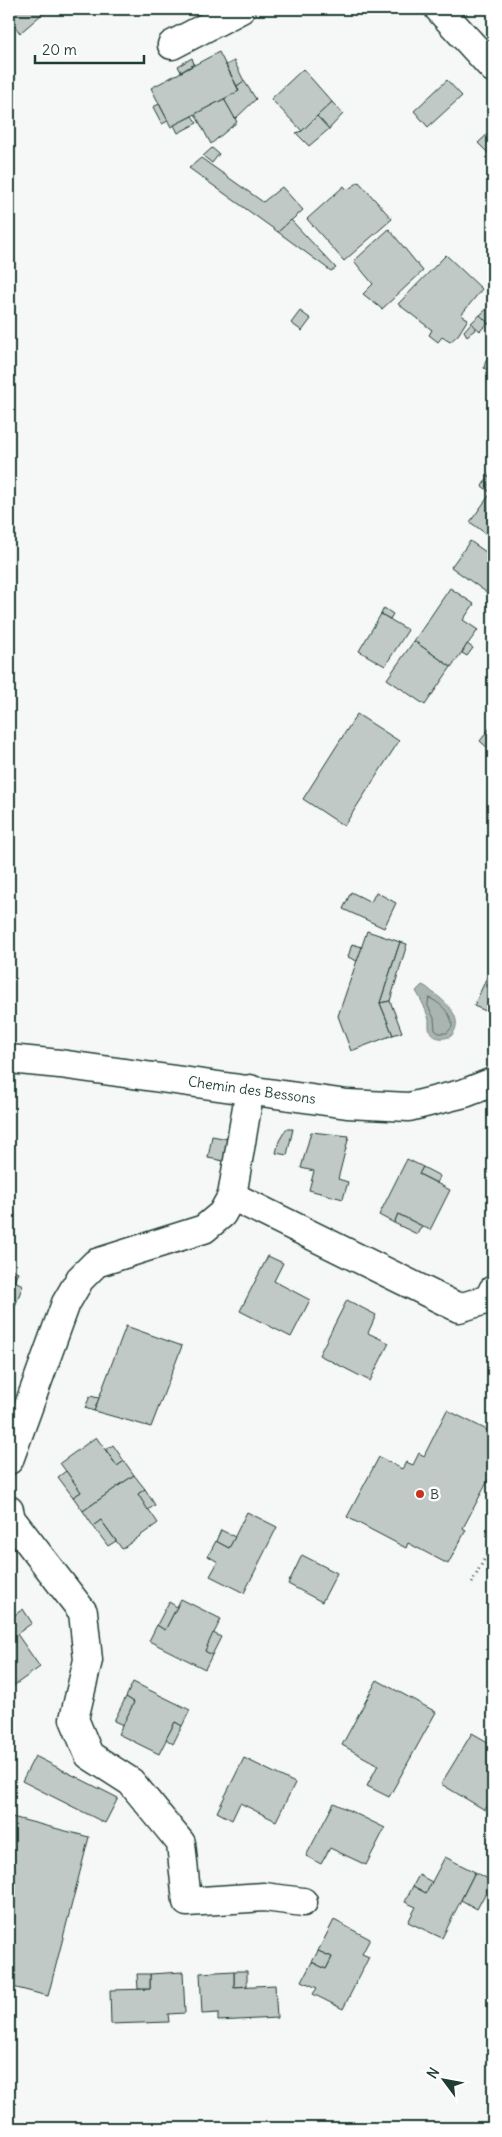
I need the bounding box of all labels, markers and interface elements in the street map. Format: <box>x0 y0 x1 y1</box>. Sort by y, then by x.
scale bar <box>35 32 144 64</box>
text: 20 m <box>42 40 77 59</box>
street label: Chemin des Bessons <box>187 1072 317 1108</box>
place label: B <box>430 1485 439 1503</box>
marker: B <box>414 1488 426 1500</box>
north arrow <box>420 2054 470 2104</box>
text: N <box>423 2064 443 2082</box>

